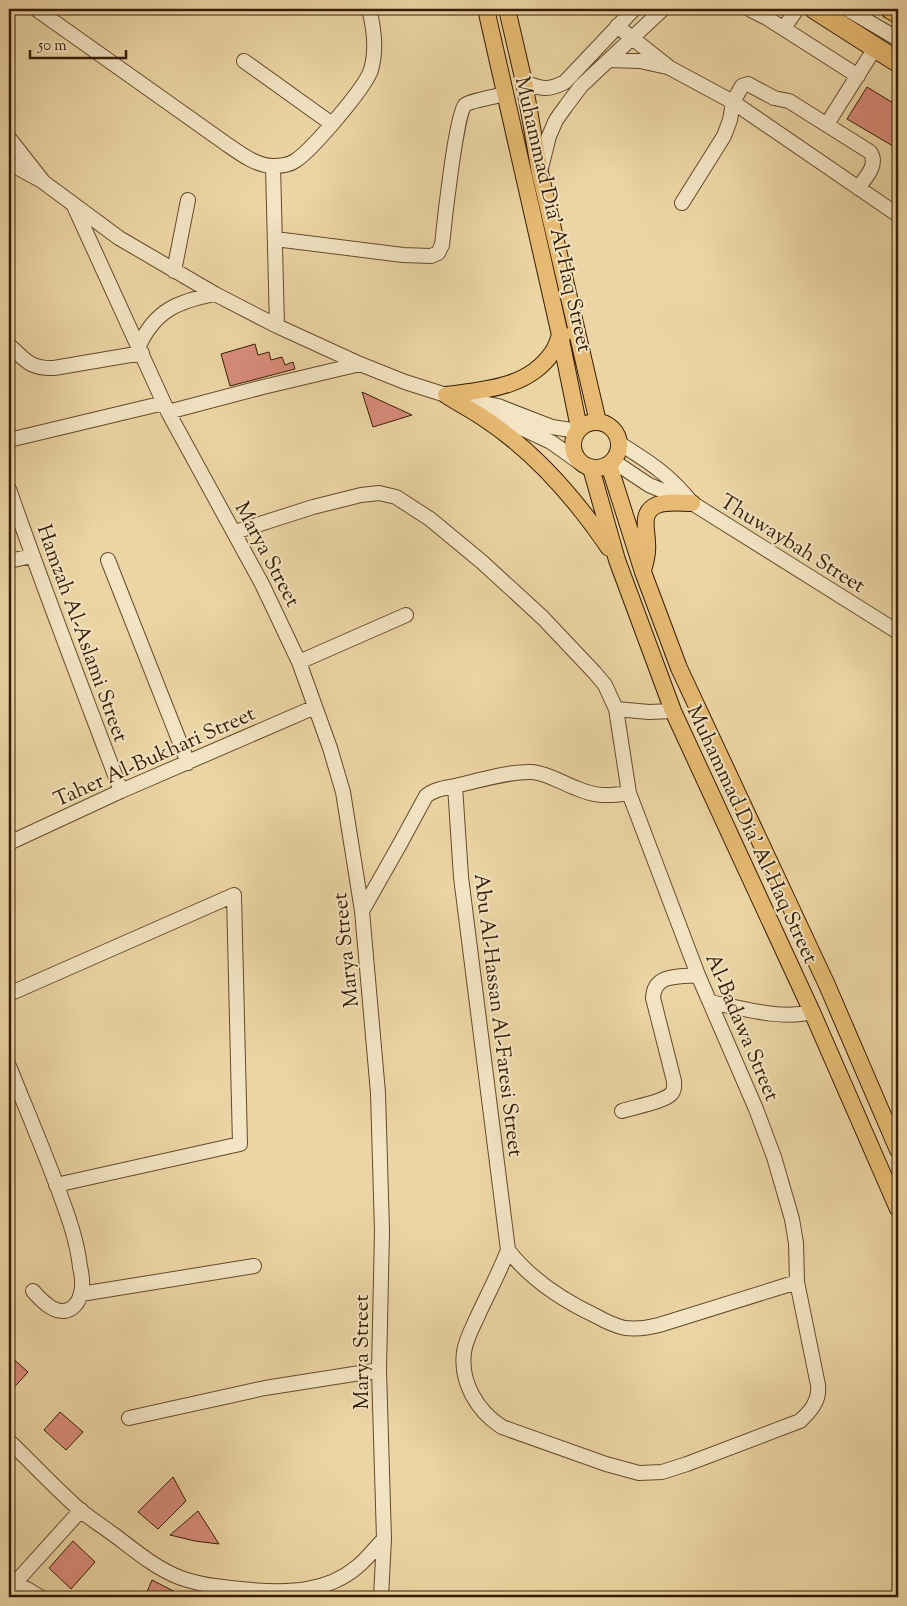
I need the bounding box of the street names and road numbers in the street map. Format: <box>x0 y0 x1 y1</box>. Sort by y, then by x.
street label: Muhammad Dia' Al-Haq Street <box>506 74 598 355</box>
street label: Thuwaybah Street <box>713 488 870 602</box>
street label: Marya Street <box>226 497 307 613</box>
street label: Hamzah Al-Aslami Street <box>28 521 135 747</box>
street label: Taher Al-Bukhari Street <box>49 700 260 816</box>
street label: Muhammad Dia' Al-Haq Street <box>678 701 824 969</box>
street label: Abu Al-Hassan Al-Faresi Street <box>465 872 529 1159</box>
street label: Marya Street <box>326 891 368 1009</box>
street label: Al-Badawa Street <box>697 949 786 1106</box>
street label: Marya Street <box>348 1294 378 1410</box>

